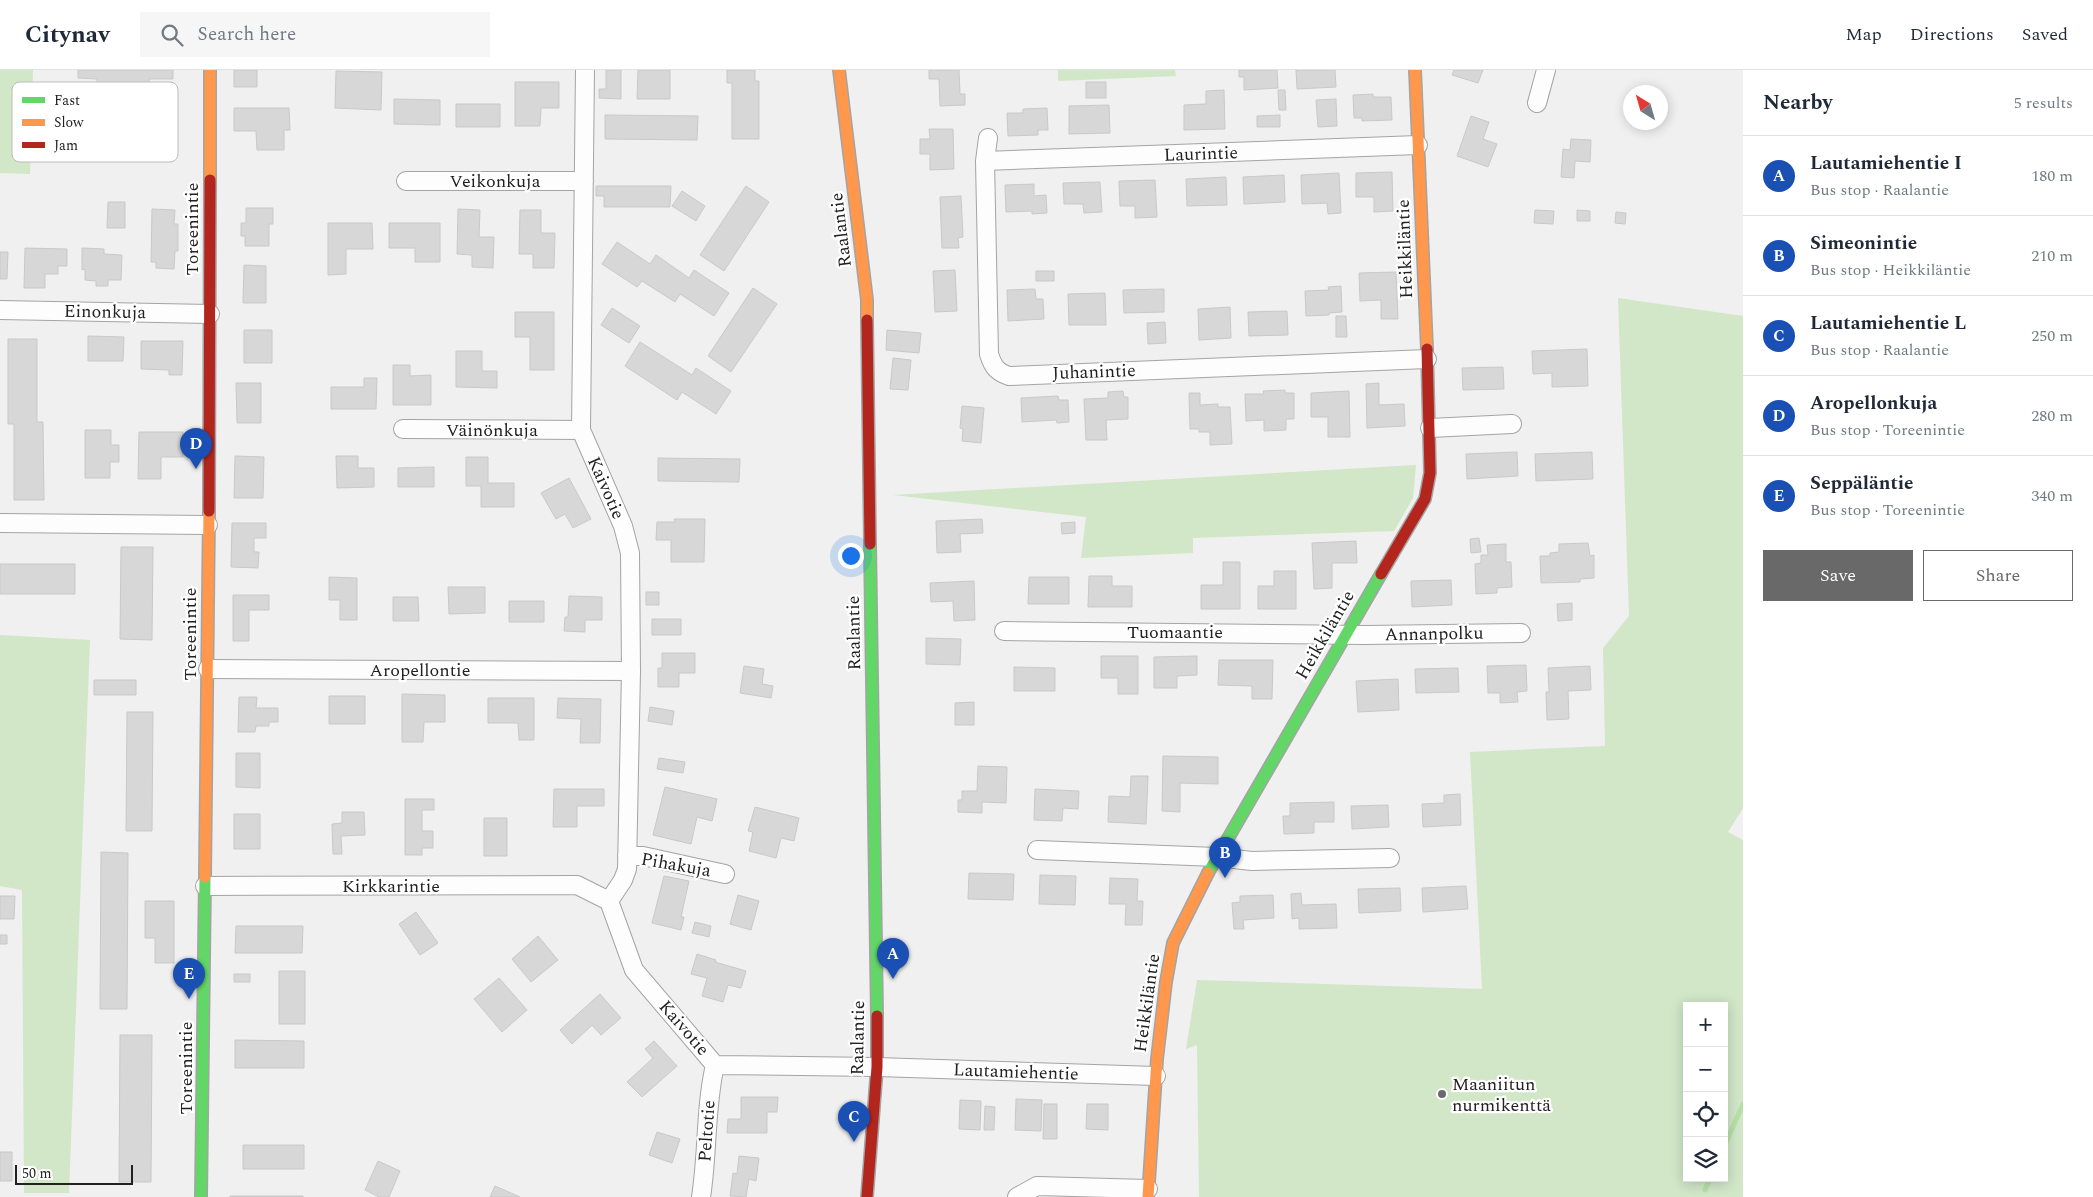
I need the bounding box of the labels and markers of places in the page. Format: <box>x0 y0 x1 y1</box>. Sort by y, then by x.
pin: D <box>180 428 212 469</box>
pin: B <box>1209 837 1241 878</box>
pin: A <box>877 938 909 979</box>
pin: E <box>173 958 205 999</box>
place label: Maaniitun nurmikenttä <box>1452 1071 1551 1119</box>
marker: Maaniitun nurmikenttä <box>1436 1088 1448 1100</box>
pin: C <box>838 1101 870 1142</box>

